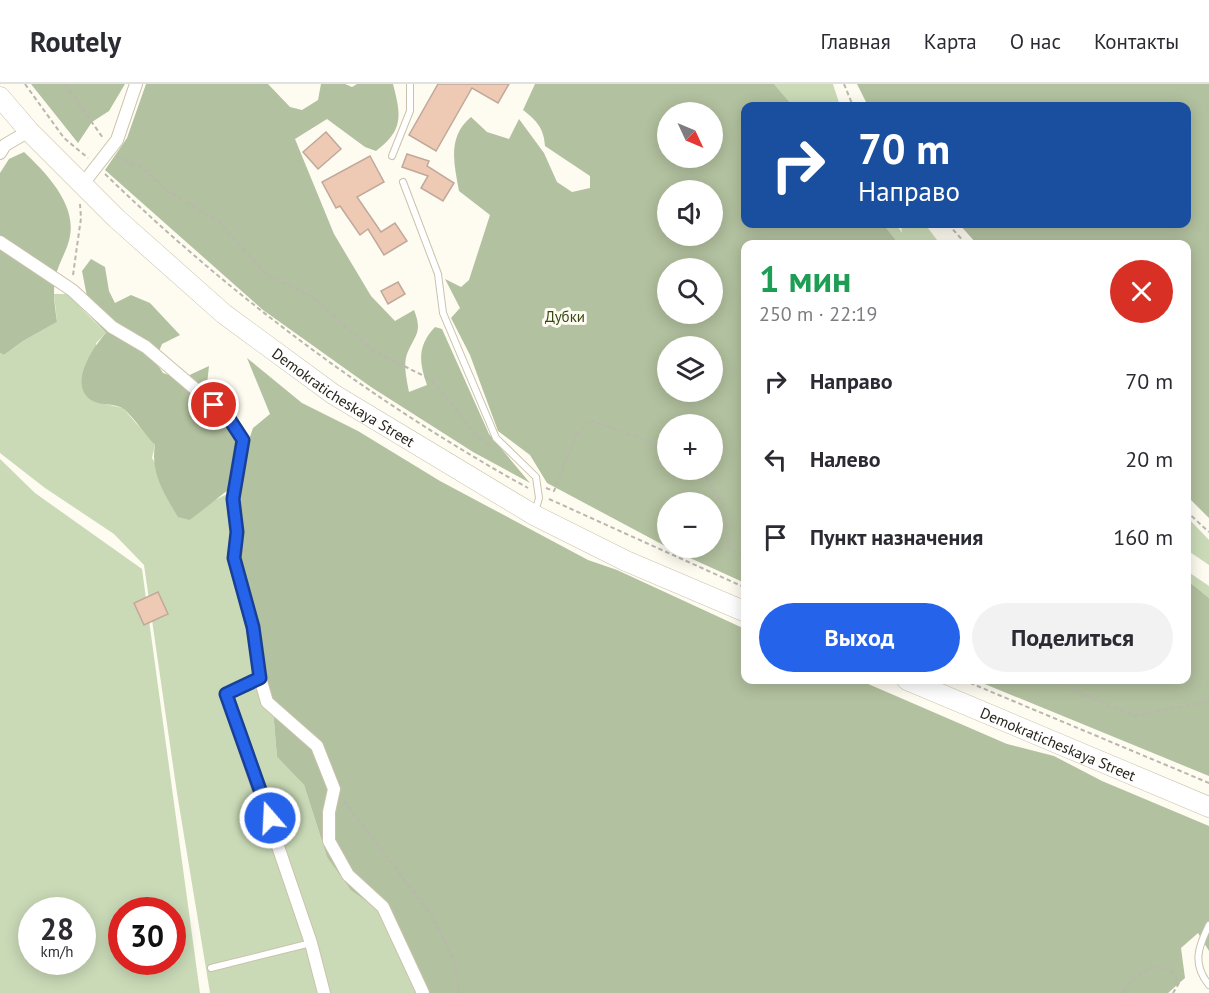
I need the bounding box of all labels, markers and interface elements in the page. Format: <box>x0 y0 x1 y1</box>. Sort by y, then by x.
text: Routely <box>30 23 121 60</box>
text: Главная <box>820 28 891 55</box>
text: Карта <box>924 28 977 55</box>
text: О нас <box>1010 28 1061 55</box>
text: Контакты <box>1094 28 1179 55</box>
north arrow <box>657 102 723 168</box>
map controls <box>657 102 723 558</box>
text: 70 m <box>858 121 950 176</box>
icon: right <box>759 126 837 204</box>
text: Направо <box>858 174 960 208</box>
button: sound <box>657 180 723 246</box>
text: 1 мин <box>759 255 851 302</box>
button: search <box>657 258 723 324</box>
button: close <box>1110 260 1173 323</box>
text: 250 m · 22:19 <box>759 301 877 327</box>
park label: Дубки <box>545 307 585 326</box>
button: layers <box>657 336 723 402</box>
street label: Demokraticheskaya Street <box>269 343 418 451</box>
icon: right <box>759 365 792 398</box>
text: Направо <box>810 367 893 395</box>
text: 70 m <box>1125 367 1173 395</box>
pin <box>188 379 239 430</box>
icon: arrive <box>197 388 230 421</box>
button: + <box>657 414 723 480</box>
icon: left <box>759 443 792 476</box>
text: Налево <box>810 445 881 473</box>
text: 20 m <box>1125 445 1173 473</box>
button: − <box>657 492 723 558</box>
icon: arrive <box>759 521 792 554</box>
text: Пункт назначения <box>810 523 983 551</box>
text: 160 m <box>1113 523 1173 551</box>
button: Выход <box>759 603 960 672</box>
button: Поделиться <box>972 603 1173 672</box>
street label: Demokraticheskaya Street <box>978 702 1139 785</box>
position arrow <box>238 786 302 850</box>
speed limit sign: 30 <box>108 897 186 975</box>
text: 28 <box>40 909 74 948</box>
text: km/h <box>41 942 73 961</box>

